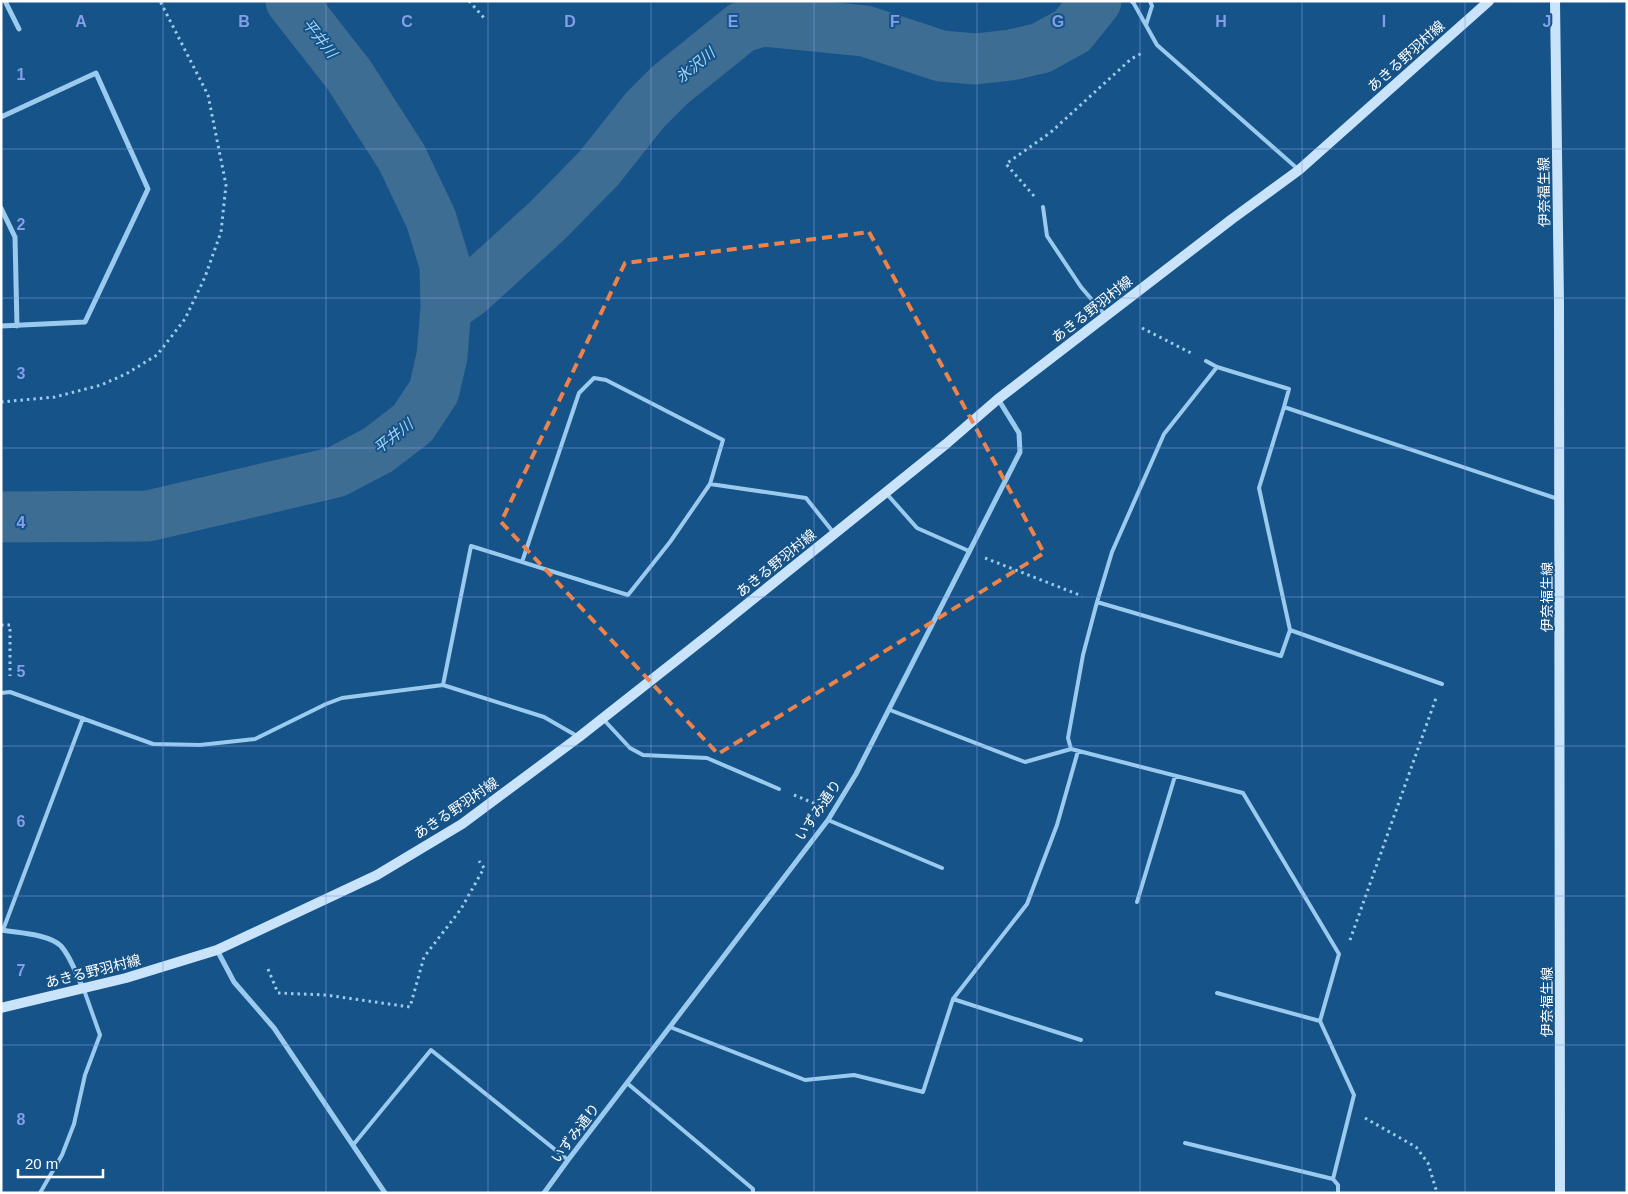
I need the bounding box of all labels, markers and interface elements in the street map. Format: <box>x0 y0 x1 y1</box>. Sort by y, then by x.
text: A <box>75 13 87 30</box>
text: B <box>238 13 250 30</box>
text: C <box>401 13 413 30</box>
text: D <box>564 13 576 30</box>
text: E <box>728 13 739 30</box>
text: F <box>890 13 900 30</box>
text: G <box>1052 13 1064 30</box>
text: H <box>1215 13 1227 30</box>
text: I <box>1382 13 1386 30</box>
text: J <box>1543 13 1551 30</box>
water label: 平井川 <box>299 15 342 63</box>
street label: あきる野羽村線 <box>1364 17 1448 95</box>
water label: 氷沢川 <box>672 43 719 86</box>
text: 1 <box>17 66 26 83</box>
street label: 伊奈福生線 <box>1535 157 1553 227</box>
text: 2 <box>17 216 26 233</box>
street label: あきる野羽村線 <box>1049 273 1135 345</box>
text: 3 <box>17 365 26 382</box>
water label: 平井川 <box>370 414 418 457</box>
text: 4 <box>17 514 26 531</box>
street label: あきる野羽村線 <box>733 526 819 600</box>
street label: 伊奈福生線 <box>1539 562 1555 632</box>
text: 5 <box>17 663 26 680</box>
street label: あきる野羽村線 <box>411 774 501 842</box>
street label: いずみ通り <box>792 777 844 843</box>
text: 6 <box>17 813 26 830</box>
street label: あきる野羽村線 <box>44 951 142 991</box>
text: 7 <box>17 962 26 979</box>
street label: 伊奈福生線 <box>1539 967 1555 1037</box>
street label: いずみ通り <box>548 1100 602 1166</box>
text: 8 <box>17 1111 26 1128</box>
scale bar <box>18 1146 102 1178</box>
text: 20 m <box>25 1155 58 1172</box>

